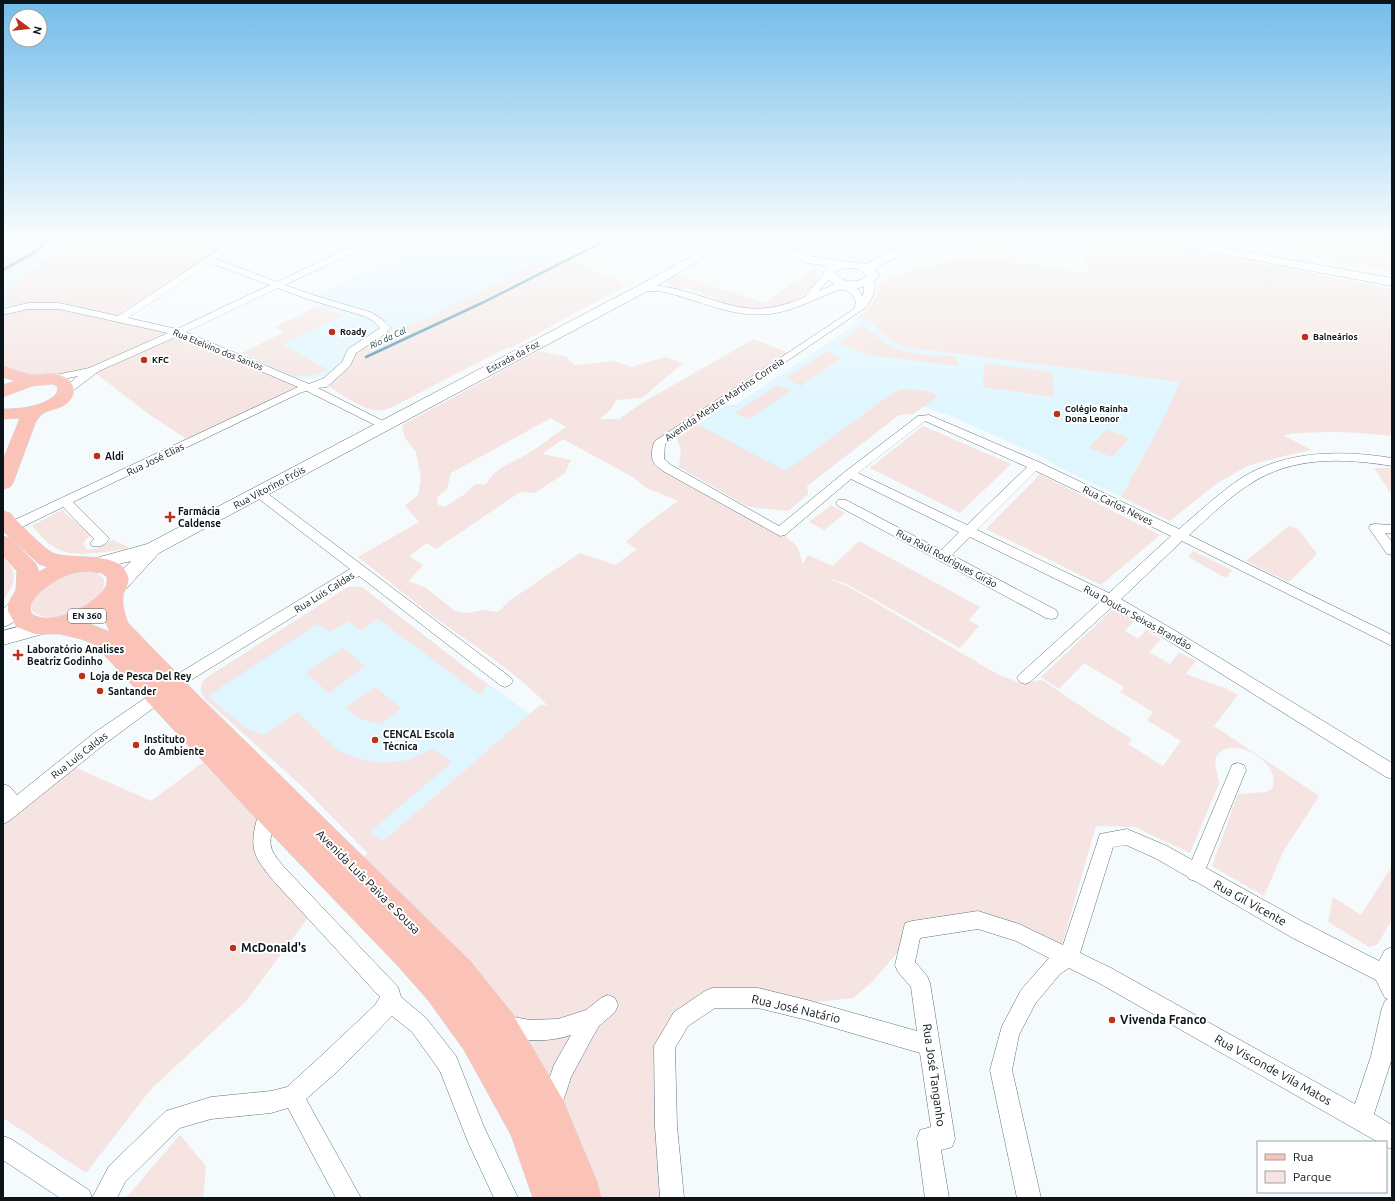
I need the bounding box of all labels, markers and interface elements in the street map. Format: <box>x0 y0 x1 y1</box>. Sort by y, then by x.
north arrow <box>8 8 48 48</box>
text: N <box>31 25 45 36</box>
water label: Rio da Cal <box>368 325 408 351</box>
street label: Rua Etelvino dos Santos <box>172 327 264 373</box>
marker: Roady <box>327 327 337 337</box>
place label: Roady <box>340 327 366 337</box>
marker: Balneários <box>1300 332 1310 342</box>
place label: Balneários <box>1313 332 1358 342</box>
street label: Estrada da Foz <box>485 339 541 375</box>
marker: KFC <box>139 355 149 365</box>
place label: KFC <box>152 355 169 365</box>
street label: Avenida Mestre Martins Correia <box>663 355 786 443</box>
place label: Colégio Rainha Dona Leonor <box>1065 404 1128 424</box>
marker: Colégio Rainha Dona Leonor <box>1052 409 1062 419</box>
street label: Rua José Elias <box>125 441 186 478</box>
marker: Aldi <box>92 451 102 461</box>
place label: Aldi <box>105 451 124 462</box>
street label: Rua Vitorino Fróis <box>231 464 307 511</box>
street label: Rua Carlos Neves <box>1081 484 1155 527</box>
place label: Farmácia Caldense <box>178 506 221 529</box>
marker: Farmácia Caldense <box>165 512 175 522</box>
street label: Rua Raúl Rodrigues Girão <box>894 527 999 590</box>
street label: Rua Luis Caldas <box>292 570 356 615</box>
street label: Rua Doutor Seixas Brandão <box>1082 583 1194 652</box>
road number: EN 360 <box>68 609 106 623</box>
place label: Laboratório Analises Beatriz Godinho <box>27 644 125 667</box>
marker: Laboratório Analises Beatriz Godinho <box>12 649 24 661</box>
marker: Loja de Pesca Del Rey <box>77 671 87 681</box>
place label: Loja de Pesca Del Rey <box>90 671 192 682</box>
marker: Santander <box>95 686 105 696</box>
place label: Santander <box>108 686 157 697</box>
place label: CENCAL Escola Técnica <box>383 729 454 752</box>
street label: Rua Luís Caldas <box>49 730 110 781</box>
place label: Instituto do Ambiente <box>144 734 205 757</box>
marker: CENCAL Escola Técnica <box>370 735 380 745</box>
marker: Instituto do Ambiente <box>131 740 141 750</box>
street label: Avenida Luís Paiva e Sousa <box>314 827 423 936</box>
street label: Rua Gil Vicente <box>1212 877 1289 928</box>
place label: McDonald's <box>241 941 307 954</box>
marker: McDonald's <box>228 943 238 953</box>
street label: Rua José Natário <box>750 992 842 1025</box>
place label: Vivenda Franco <box>1120 1013 1207 1026</box>
marker: Vivenda Franco <box>1107 1015 1117 1025</box>
street label: Rua José Tanganho <box>921 1023 948 1127</box>
street label: Rua Visconde Vila Matos <box>1212 1032 1334 1107</box>
legend <box>1257 1141 1387 1193</box>
text: Rua <box>1293 1150 1314 1163</box>
text: Parque <box>1293 1170 1331 1183</box>

